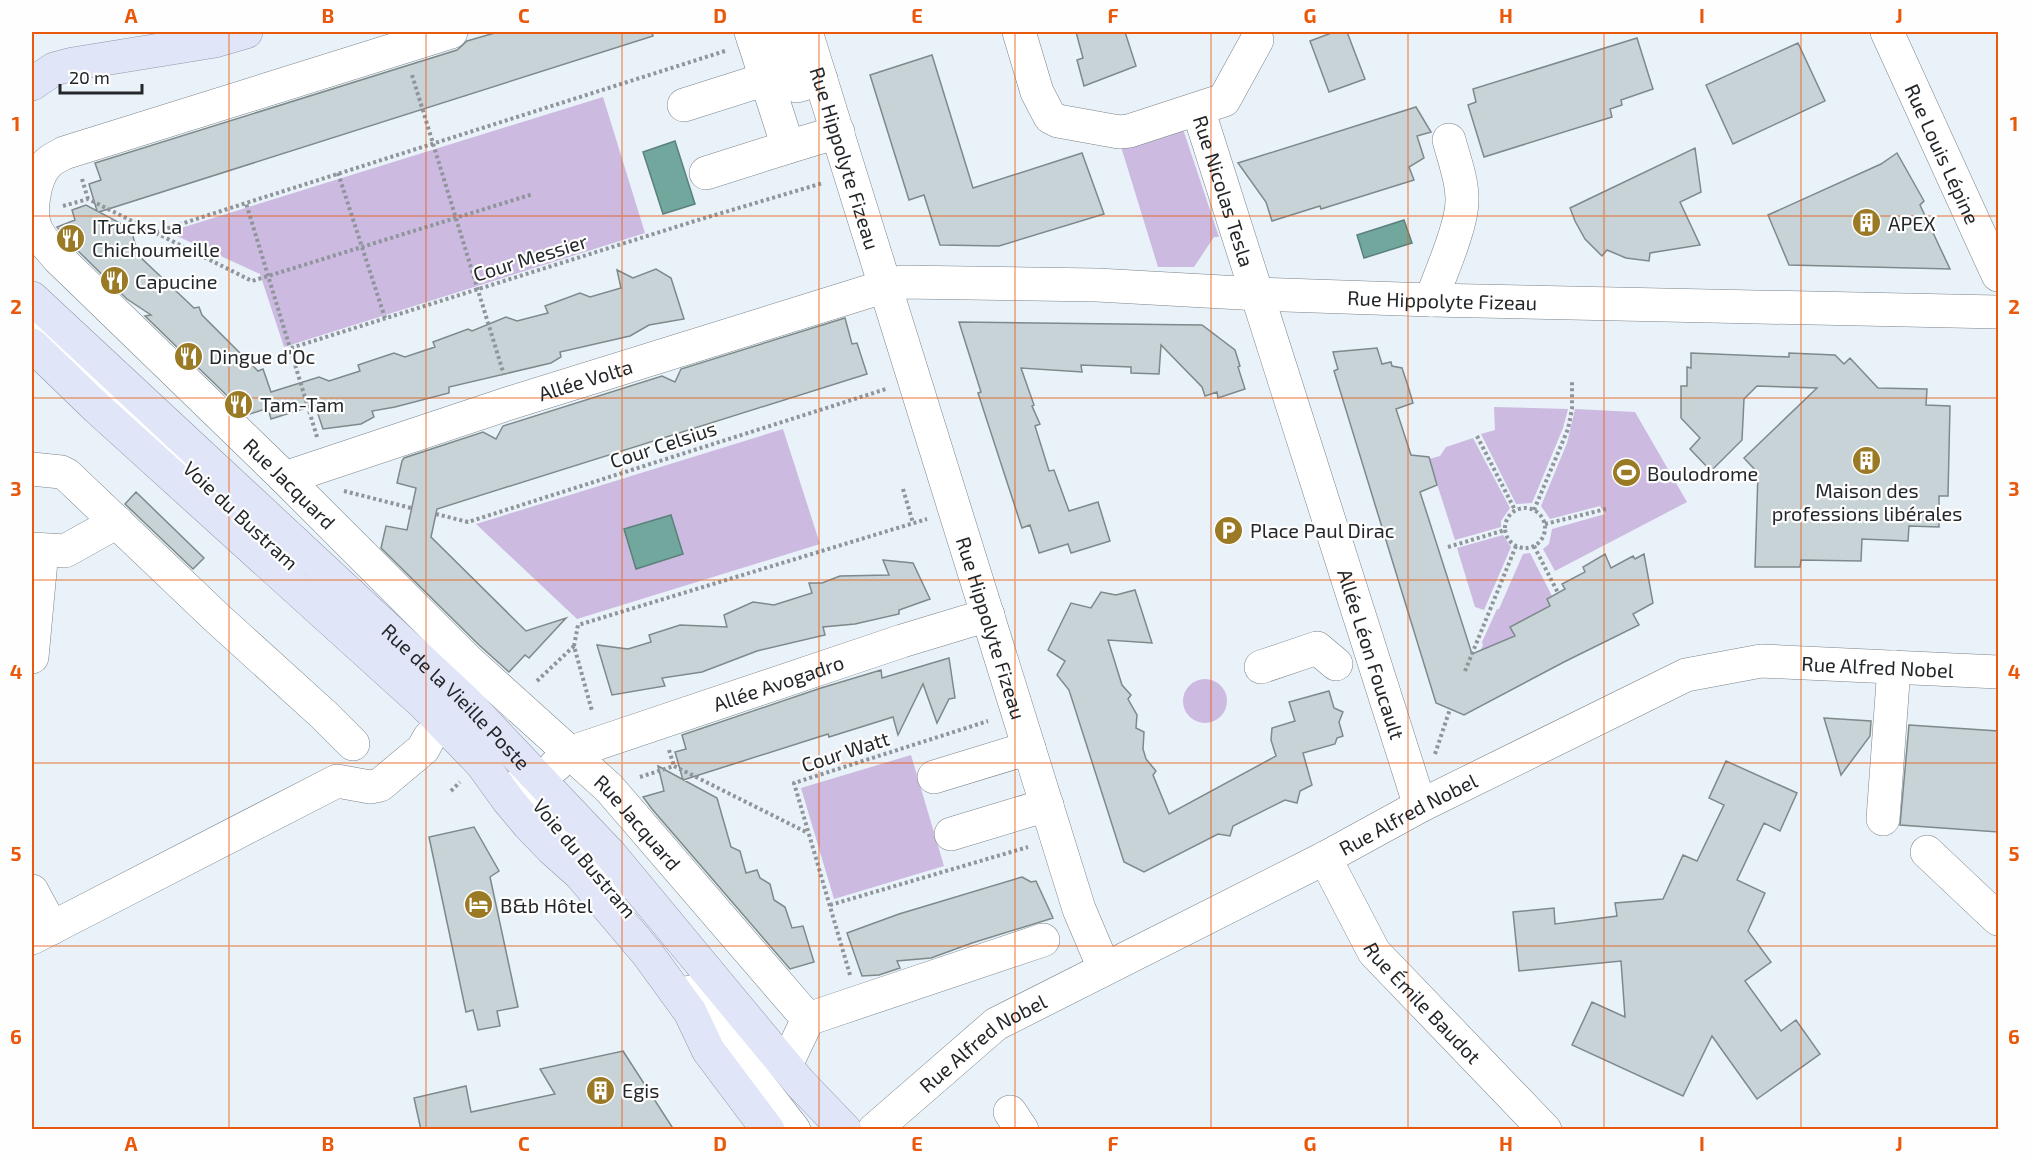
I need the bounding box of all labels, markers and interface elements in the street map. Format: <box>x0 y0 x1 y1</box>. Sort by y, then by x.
text: A <box>124 3 138 27</box>
text: B <box>322 3 334 27</box>
text: C <box>518 3 530 27</box>
text: D <box>713 3 727 27</box>
text: E <box>911 3 923 27</box>
text: F <box>1107 3 1119 27</box>
text: G <box>1304 3 1316 27</box>
text: H <box>1499 3 1513 27</box>
text: I <box>1699 3 1705 27</box>
text: J <box>1895 3 1903 27</box>
scale bar <box>60 57 142 95</box>
street label: Rue Hippolyte Fizeau <box>806 64 885 252</box>
text: 20 m <box>69 66 110 88</box>
street label: Rue Louis Lépine <box>1900 80 1985 228</box>
text: 1 <box>12 111 20 135</box>
text: 1 <box>2010 111 2018 135</box>
street label: Rue Nicolas Tesla <box>1189 112 1259 270</box>
building icon: APEX <box>1851 207 1883 239</box>
place label: APEX <box>1888 211 1936 235</box>
place label: ITrucks La Chichoumeille <box>92 214 220 261</box>
restaurant icon: ITrucks La Chichoumeille <box>55 222 87 254</box>
street label: Cour Messier <box>470 228 590 286</box>
restaurant icon: Capucine <box>98 265 130 297</box>
place label: Capucine <box>135 269 217 293</box>
street label: Rue Hippolyte Fizeau <box>1347 285 1537 314</box>
text: 2 <box>10 294 22 318</box>
text: 2 <box>2008 294 2020 318</box>
restaurant icon: Dingue d'Oc <box>172 340 204 372</box>
place label: Dingue d'Oc <box>209 344 316 368</box>
street label: Allée Volta <box>535 354 635 405</box>
restaurant icon: Tam-Tam <box>223 388 255 420</box>
place label: Tam-Tam <box>260 392 344 416</box>
street label: Cour Celsius <box>607 415 719 473</box>
street label: Rue Jacquard <box>239 433 341 534</box>
building icon: Maison des professions libérales <box>1851 444 1883 476</box>
street label: Voie du Bustram <box>179 456 303 574</box>
sports icon: Boulodrome <box>1610 457 1642 489</box>
place label: Boulodrome <box>1647 461 1758 485</box>
text: 3 <box>10 476 22 500</box>
text: 3 <box>2008 476 2020 500</box>
place label: Maison des professions libérales <box>1772 478 1962 525</box>
parking icon: Place Paul Dirac <box>1213 514 1245 546</box>
place label: Place Paul Dirac <box>1250 518 1395 542</box>
street label: Rue Hippolyte Fizeau <box>952 534 1031 722</box>
street label: Allée Léon Foucault <box>1333 566 1410 743</box>
street label: Rue de la Vieille Poste <box>377 618 535 774</box>
street label: Allée Avogadro <box>710 649 847 716</box>
street label: Rue Alfred Nobel <box>1801 651 1954 682</box>
text: 4 <box>10 659 23 683</box>
text: 4 <box>2008 659 2021 683</box>
street label: Cour Watt <box>798 725 892 776</box>
street label: Rue Alfred Nobel <box>1335 768 1481 860</box>
street label: Rue Jacquard <box>590 769 686 875</box>
street label: Voie du Bustram <box>528 793 642 923</box>
text: 5 <box>10 841 22 865</box>
text: 5 <box>2008 841 2020 865</box>
hotel icon: B&b Hôtel <box>463 889 495 921</box>
place label: B&b Hôtel <box>500 893 593 917</box>
street label: Rue Émile Baudot <box>1359 938 1487 1068</box>
street label: Rue Alfred Nobel <box>914 989 1050 1097</box>
text: 6 <box>10 1024 22 1048</box>
text: 6 <box>2008 1024 2020 1048</box>
building icon: Egis <box>585 1074 617 1106</box>
place label: Egis <box>622 1078 659 1102</box>
text: A <box>124 1131 138 1155</box>
text: B <box>322 1131 334 1155</box>
text: C <box>518 1131 530 1155</box>
text: D <box>713 1131 727 1155</box>
text: E <box>911 1131 923 1155</box>
text: F <box>1107 1131 1119 1155</box>
text: G <box>1304 1131 1316 1155</box>
text: H <box>1499 1131 1513 1155</box>
text: I <box>1699 1131 1705 1155</box>
text: J <box>1895 1131 1903 1155</box>

